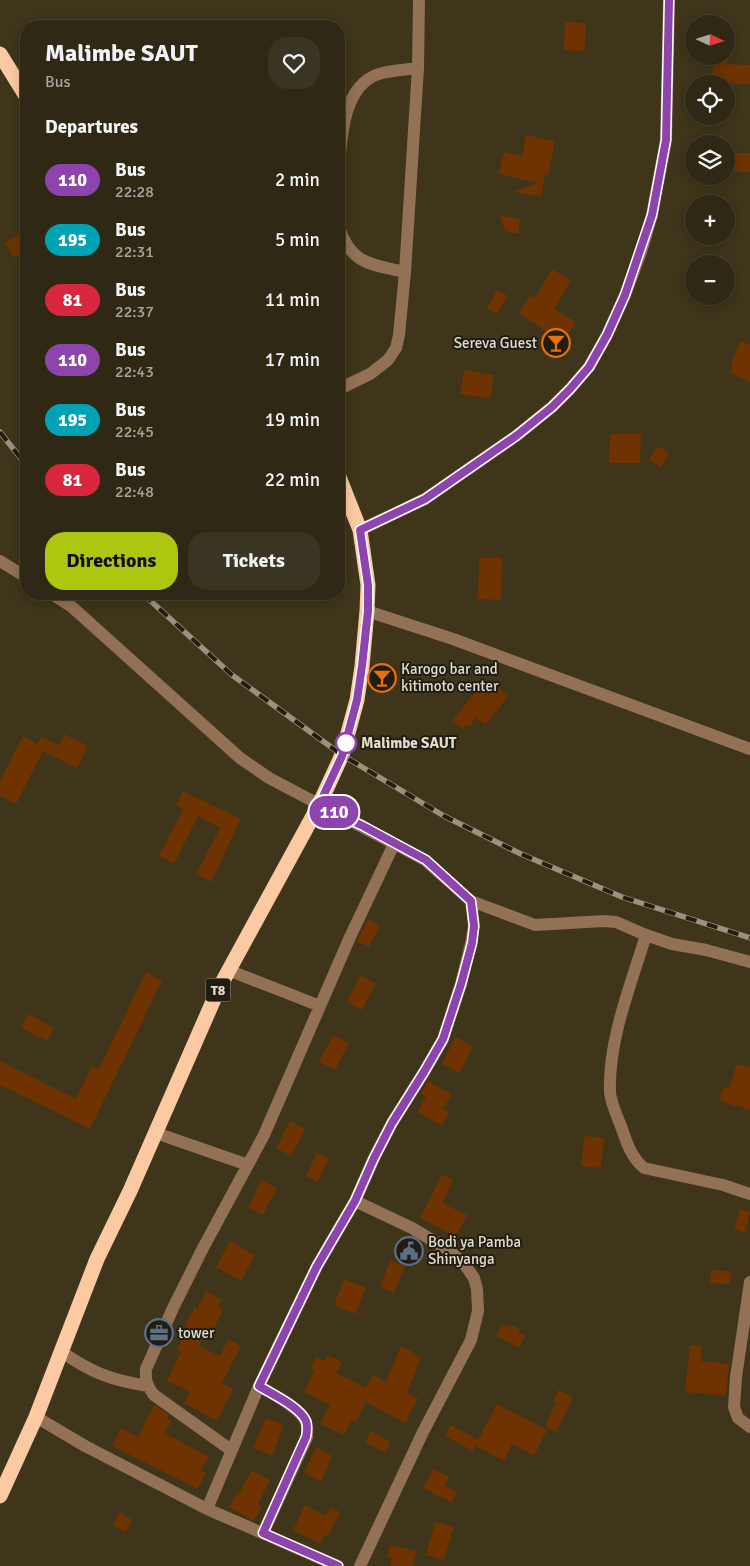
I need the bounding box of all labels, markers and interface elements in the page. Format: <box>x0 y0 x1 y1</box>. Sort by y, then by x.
north arrow <box>685 15 735 65</box>
map controls <box>685 15 735 305</box>
button: heart <box>268 37 320 89</box>
text: Malimbe SAUT <box>45 38 198 68</box>
text: Bus <box>45 72 70 92</box>
button: locate <box>685 75 735 125</box>
text: Departures <box>45 115 138 139</box>
button: layers <box>685 135 735 185</box>
text: Bus <box>115 158 146 182</box>
text: 2 min <box>275 168 320 192</box>
text: 110 <box>58 169 87 191</box>
text: 22:28 <box>115 182 154 202</box>
button: + <box>685 195 735 245</box>
text: Bus <box>115 218 146 242</box>
text: 5 min <box>275 228 320 252</box>
text: 195 <box>58 229 87 251</box>
text: 22:31 <box>115 242 154 262</box>
button: − <box>685 255 735 305</box>
text: Bus <box>115 278 146 302</box>
text: 11 min <box>265 288 320 312</box>
text: 81 <box>63 289 82 311</box>
text: 22:37 <box>115 302 154 322</box>
bar icon: Sereva Guest <box>541 328 571 358</box>
place label: Sereva Guest <box>454 334 537 352</box>
text: Bus <box>115 338 146 362</box>
text: 17 min <box>265 348 320 372</box>
text: 110 <box>58 349 87 371</box>
text: 22:43 <box>115 362 154 382</box>
text: Bus <box>115 398 146 422</box>
text: 19 min <box>265 408 320 432</box>
text: 195 <box>58 409 87 431</box>
text: 22:45 <box>115 422 154 442</box>
text: Bus <box>115 458 146 482</box>
text: 22 min <box>265 468 320 492</box>
text: 81 <box>63 469 82 491</box>
text: 22:48 <box>115 482 154 502</box>
button: Directions <box>45 532 178 590</box>
button: Tickets <box>188 532 320 590</box>
place label: Karogo bar and kitimoto center <box>401 660 499 695</box>
bar icon: Karogo bar and kitimoto center <box>367 663 397 693</box>
marker: Malimbe SAUT <box>335 732 357 754</box>
place label: Malimbe SAUT <box>361 734 457 752</box>
line badge: 110 <box>305 796 363 828</box>
text: 110 <box>319 801 349 823</box>
road number: T8 <box>206 978 230 1002</box>
place label: Bodi ya Pamba Shinyanga <box>428 1233 521 1268</box>
public building icon: Bodi ya Pamba Shinyanga <box>394 1236 424 1266</box>
office icon: tower <box>144 1318 174 1348</box>
place label: tower <box>178 1324 215 1342</box>

